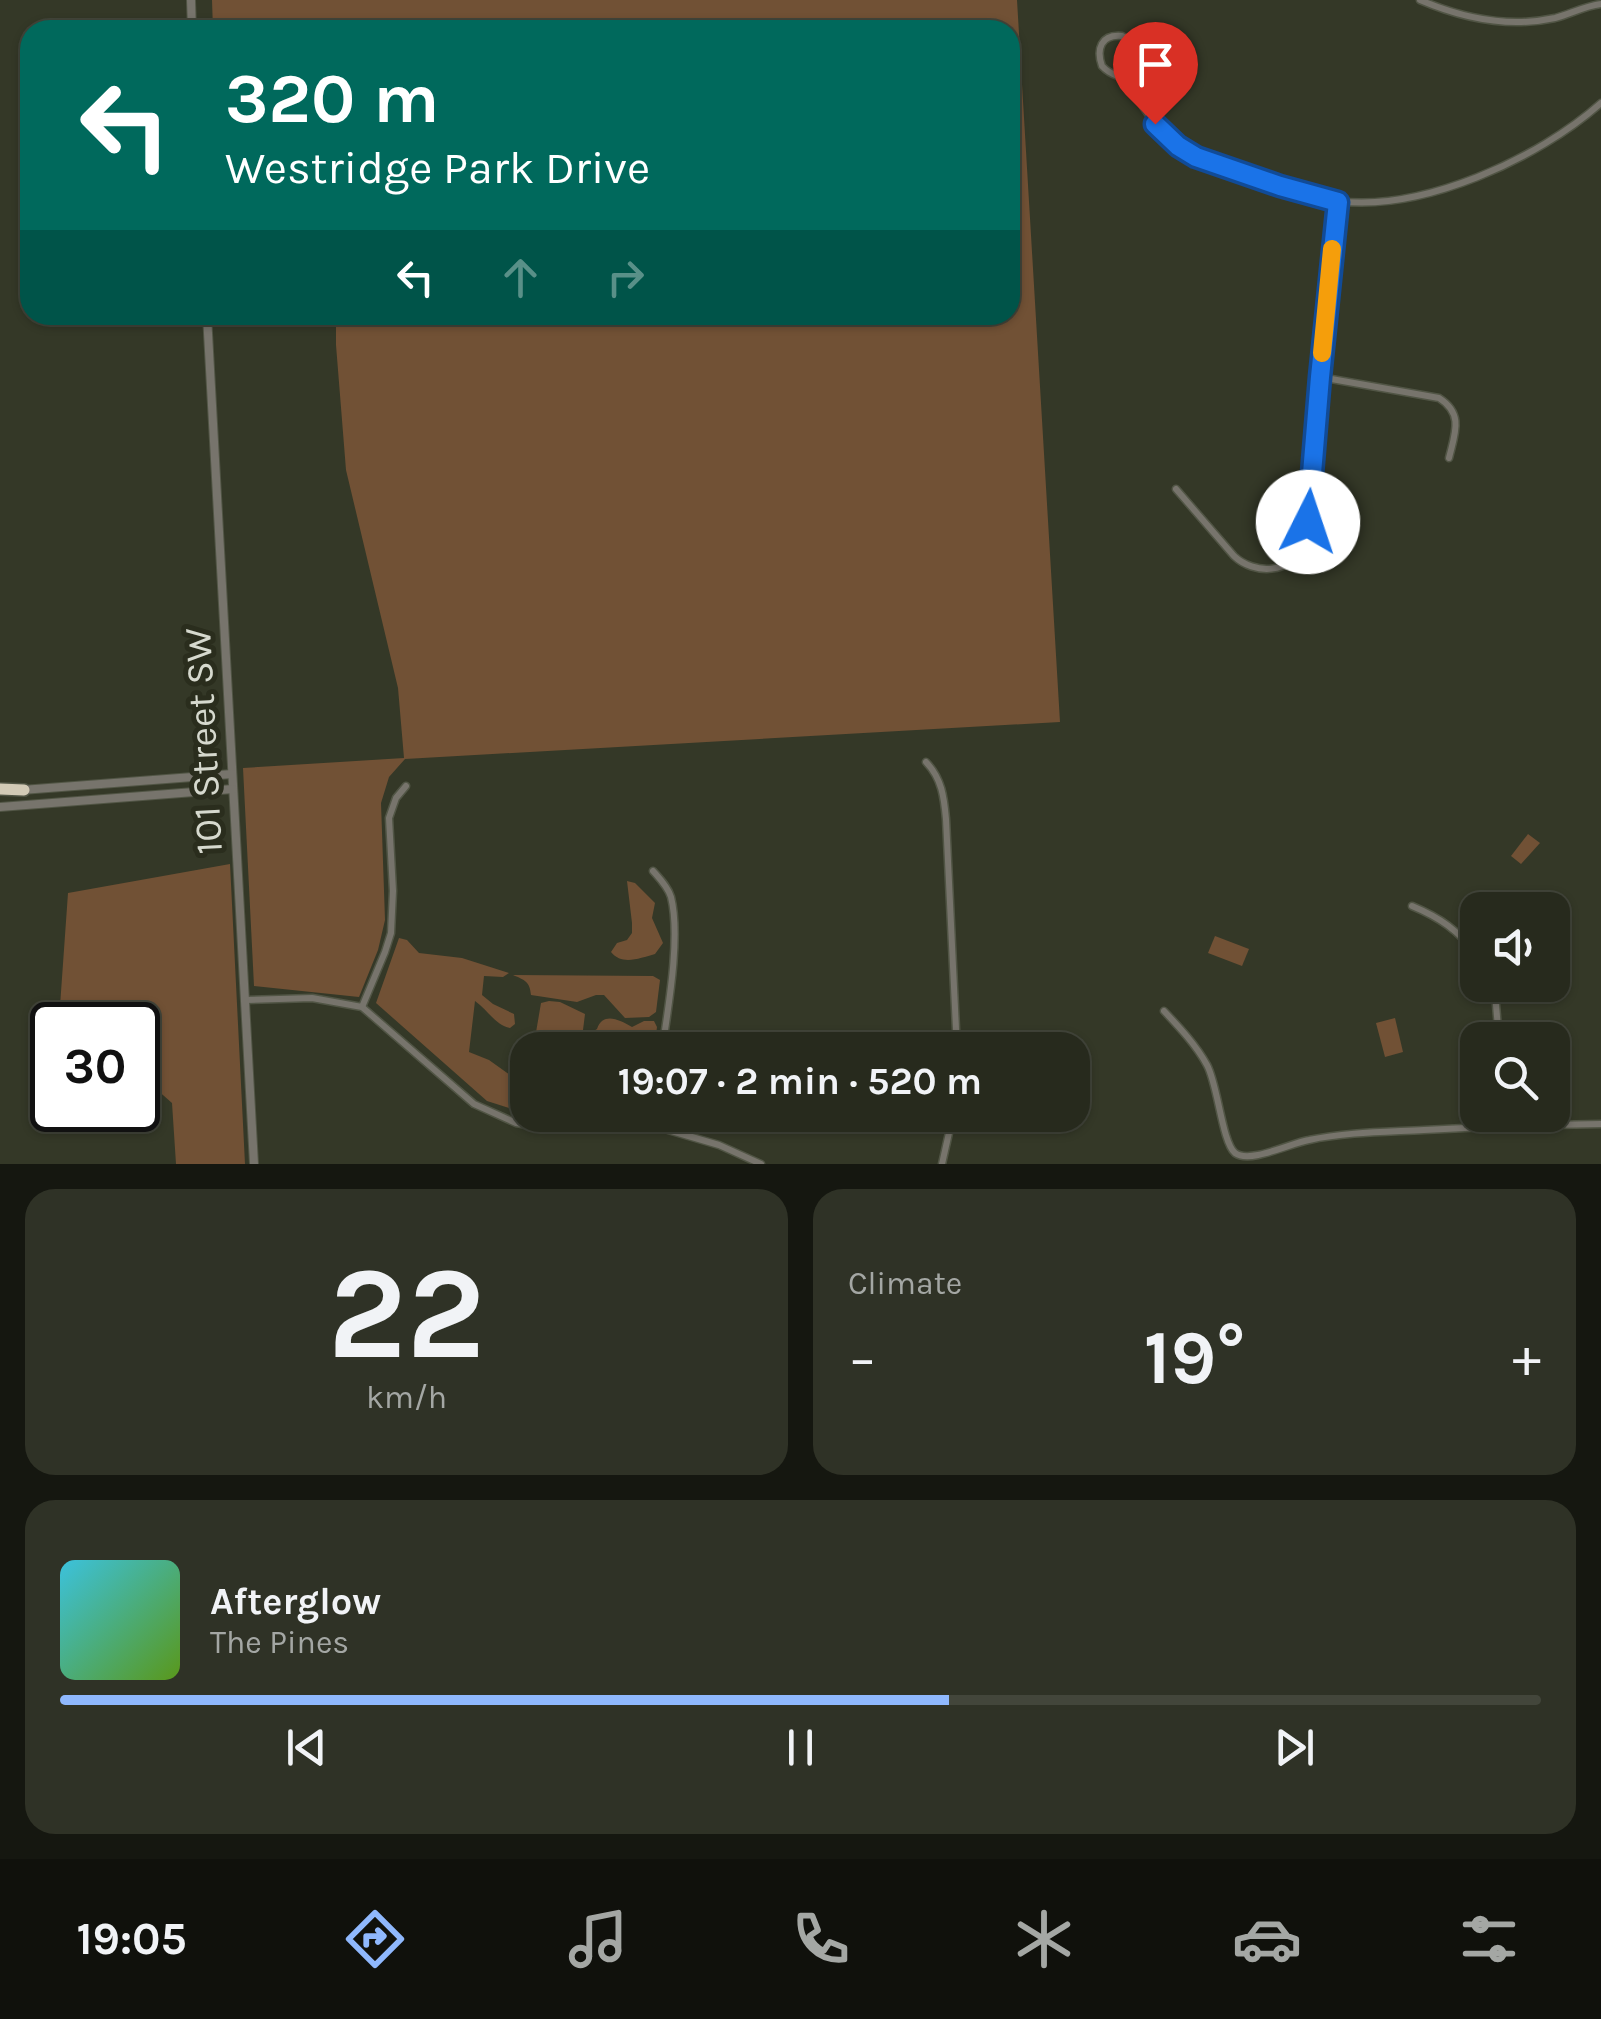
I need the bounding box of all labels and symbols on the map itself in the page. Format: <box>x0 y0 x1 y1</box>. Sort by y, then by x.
pin <box>1113 22 1198 125</box>
position arrow <box>1256 470 1360 574</box>
street label: 101 Street SW <box>175 626 232 855</box>
speed limit sign: 30 <box>30 1002 160 1132</box>

